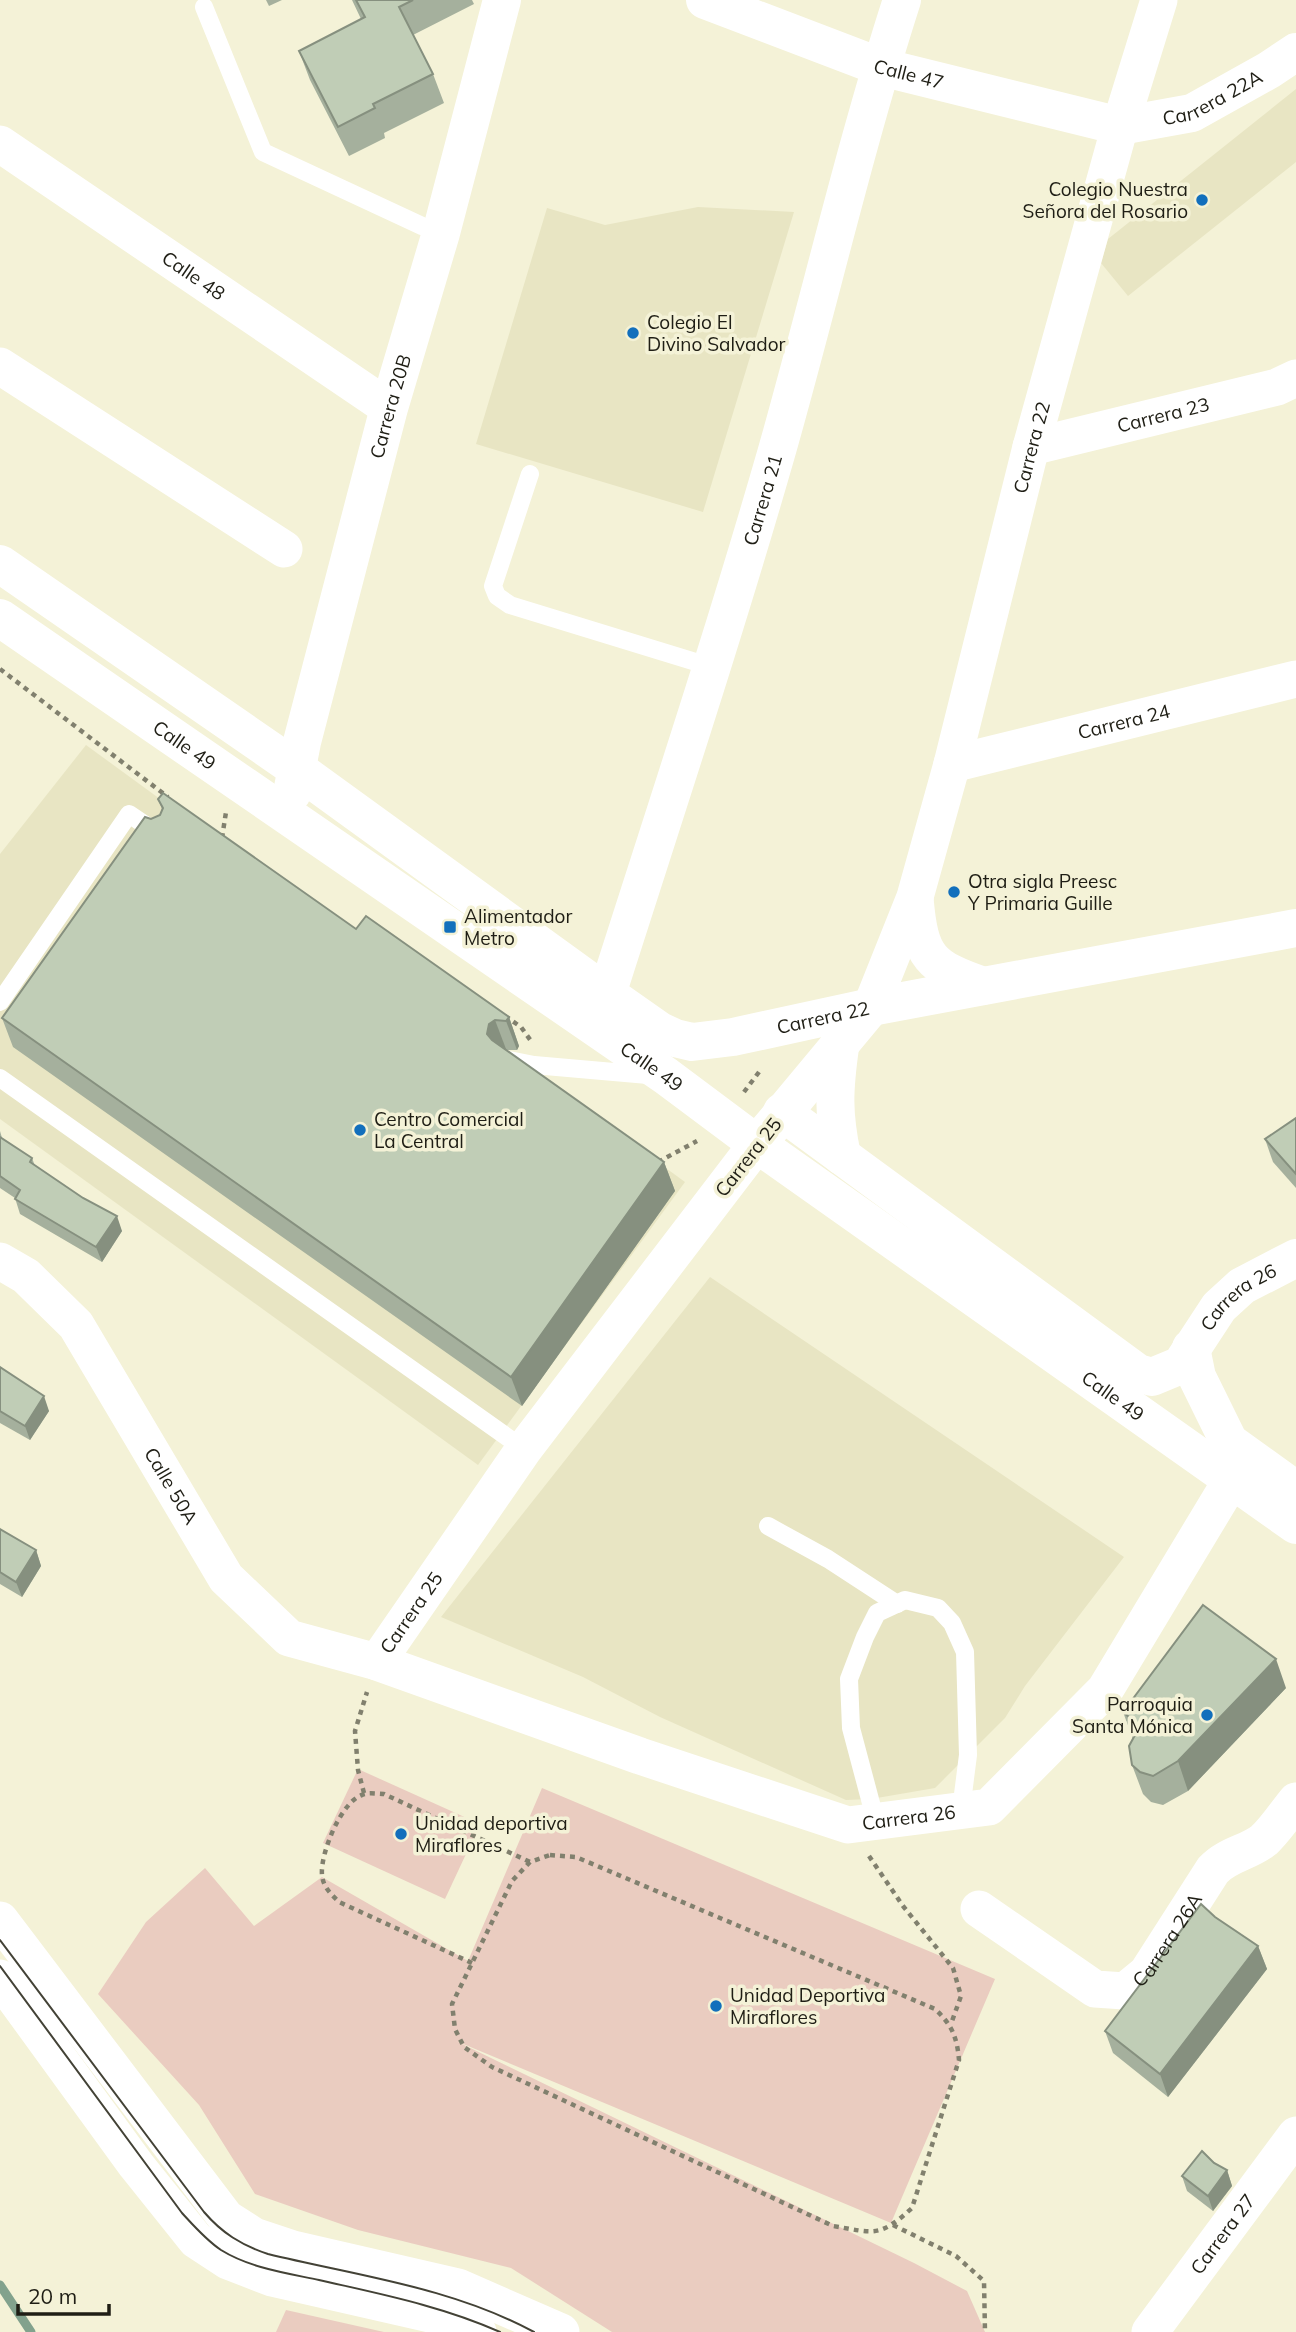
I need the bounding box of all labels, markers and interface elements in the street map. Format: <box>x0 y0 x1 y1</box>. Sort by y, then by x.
street label: Calle 47 <box>870 53 946 94</box>
street label: Carrera 22A <box>1161 64 1266 130</box>
place label: Colegio Nuestra Señora del Rosario <box>1023 177 1188 223</box>
marker: Colegio Nuestra Señora del Rosario <box>1194 192 1210 208</box>
street label: Calle 48 <box>157 245 230 305</box>
place label: Colegio El Divino Salvador <box>647 310 786 356</box>
marker: Colegio El Divino Salvador <box>625 325 641 341</box>
street label: Carrera 20B <box>364 351 416 461</box>
street label: Carrera 23 <box>1115 392 1212 438</box>
street label: Carrera 22 <box>1008 399 1055 496</box>
street label: Carrera 21 <box>738 451 787 548</box>
street label: Carrera 24 <box>1075 699 1172 744</box>
street label: Calle 49 <box>148 715 221 775</box>
place label: Otra sigla Preesc Y Primaria Guille <box>967 869 1117 915</box>
marker: Otra sigla Preesc Y Primaria Guille <box>946 884 962 900</box>
place label: Alimentador Metro <box>464 904 572 950</box>
marker: Alimentador Metro <box>442 919 458 935</box>
street label: Carrera 22 <box>774 996 872 1039</box>
street label: Calle 49 <box>616 1036 688 1097</box>
place label: Centro Comercial La Central <box>374 1107 524 1153</box>
street label: Carrera 25 <box>710 1113 786 1201</box>
marker: Centro Comercial La Central <box>352 1122 368 1138</box>
street label: Carrera 26 <box>1195 1258 1281 1335</box>
street label: Calle 49 <box>1077 1365 1149 1426</box>
street label: Calle 50A <box>139 1443 203 1529</box>
street label: Carrera 25 <box>374 1567 448 1658</box>
place label: Parroquia Santa Mónica <box>1072 1692 1193 1738</box>
marker: Parroquia Santa Mónica <box>1199 1707 1215 1723</box>
street label: Carrera 26 <box>861 1799 957 1835</box>
place label: Unidad deportiva Miraflores <box>415 1811 568 1857</box>
marker: Unidad deportiva Miraflores <box>393 1826 409 1842</box>
street label: Carrera 26A <box>1127 1888 1207 1992</box>
place label: Unidad Deportiva Miraflores <box>730 1983 885 2029</box>
marker: Unidad Deportiva Miraflores <box>708 1998 724 2014</box>
street label: Carrera 27 <box>1185 2189 1260 2279</box>
scale bar <box>18 2272 108 2316</box>
text: 20 m <box>28 2283 77 2309</box>

